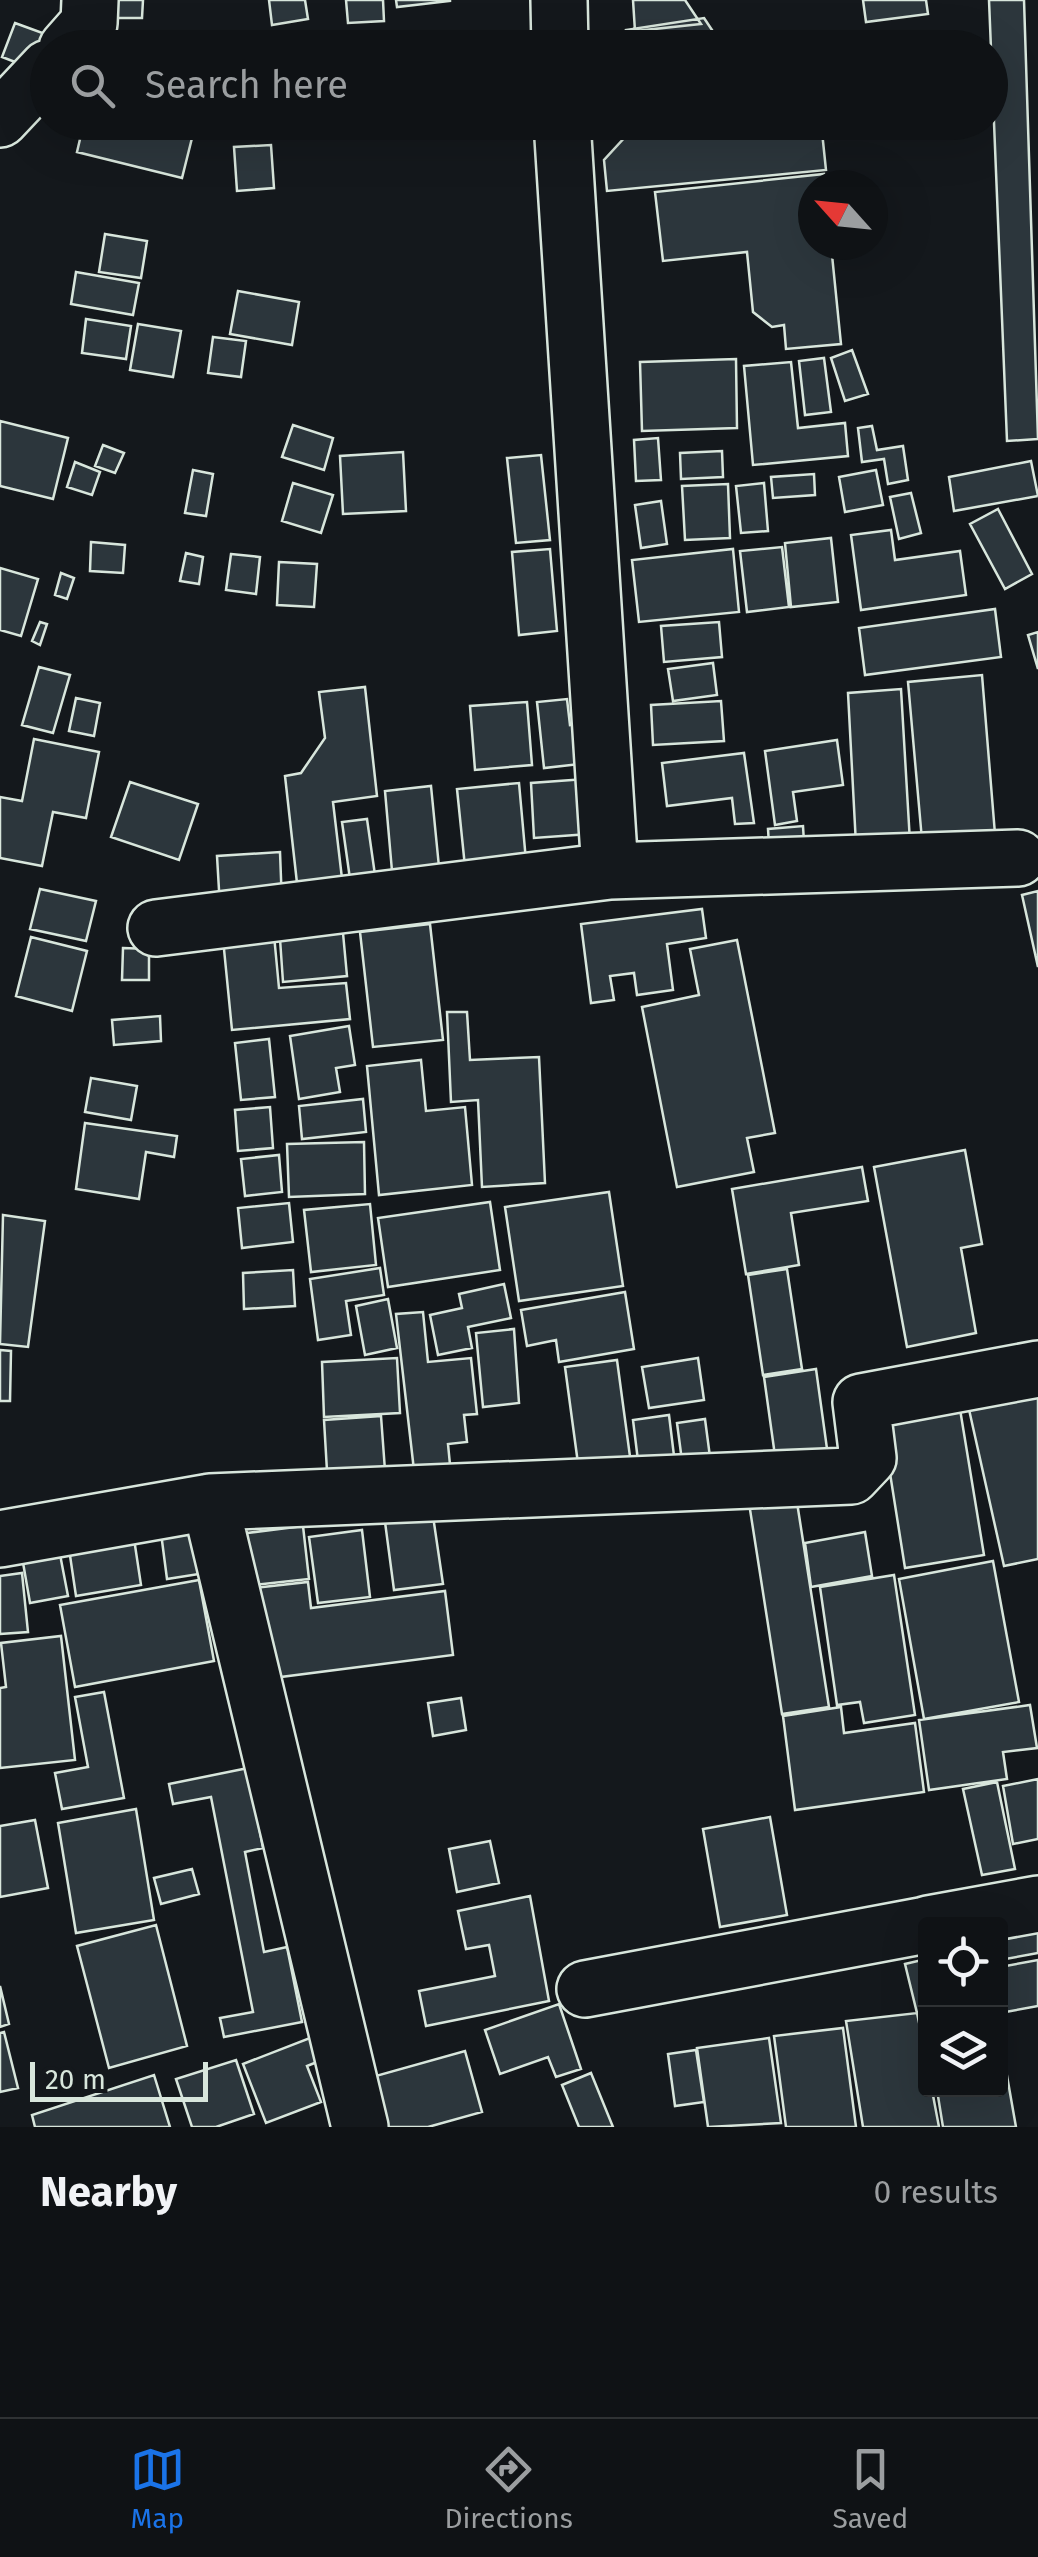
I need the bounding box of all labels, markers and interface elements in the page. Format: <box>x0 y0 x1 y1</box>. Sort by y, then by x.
search box <box>30 30 1008 140</box>
icon: search <box>65 58 120 113</box>
text: Search here <box>145 62 348 108</box>
north arrow <box>798 170 888 260</box>
map controls <box>918 1917 1008 2097</box>
button: locate <box>918 1917 1008 2007</box>
button: layers <box>918 2007 1008 2097</box>
scale bar <box>30 2057 208 2102</box>
text: 20 m <box>45 2063 106 2096</box>
text: Nearby <box>40 2167 177 2217</box>
text: 0 results <box>873 2173 998 2211</box>
tab: Map <box>130 2442 185 2535</box>
tab: Directions <box>444 2442 573 2535</box>
tab: Saved <box>832 2442 908 2535</box>

